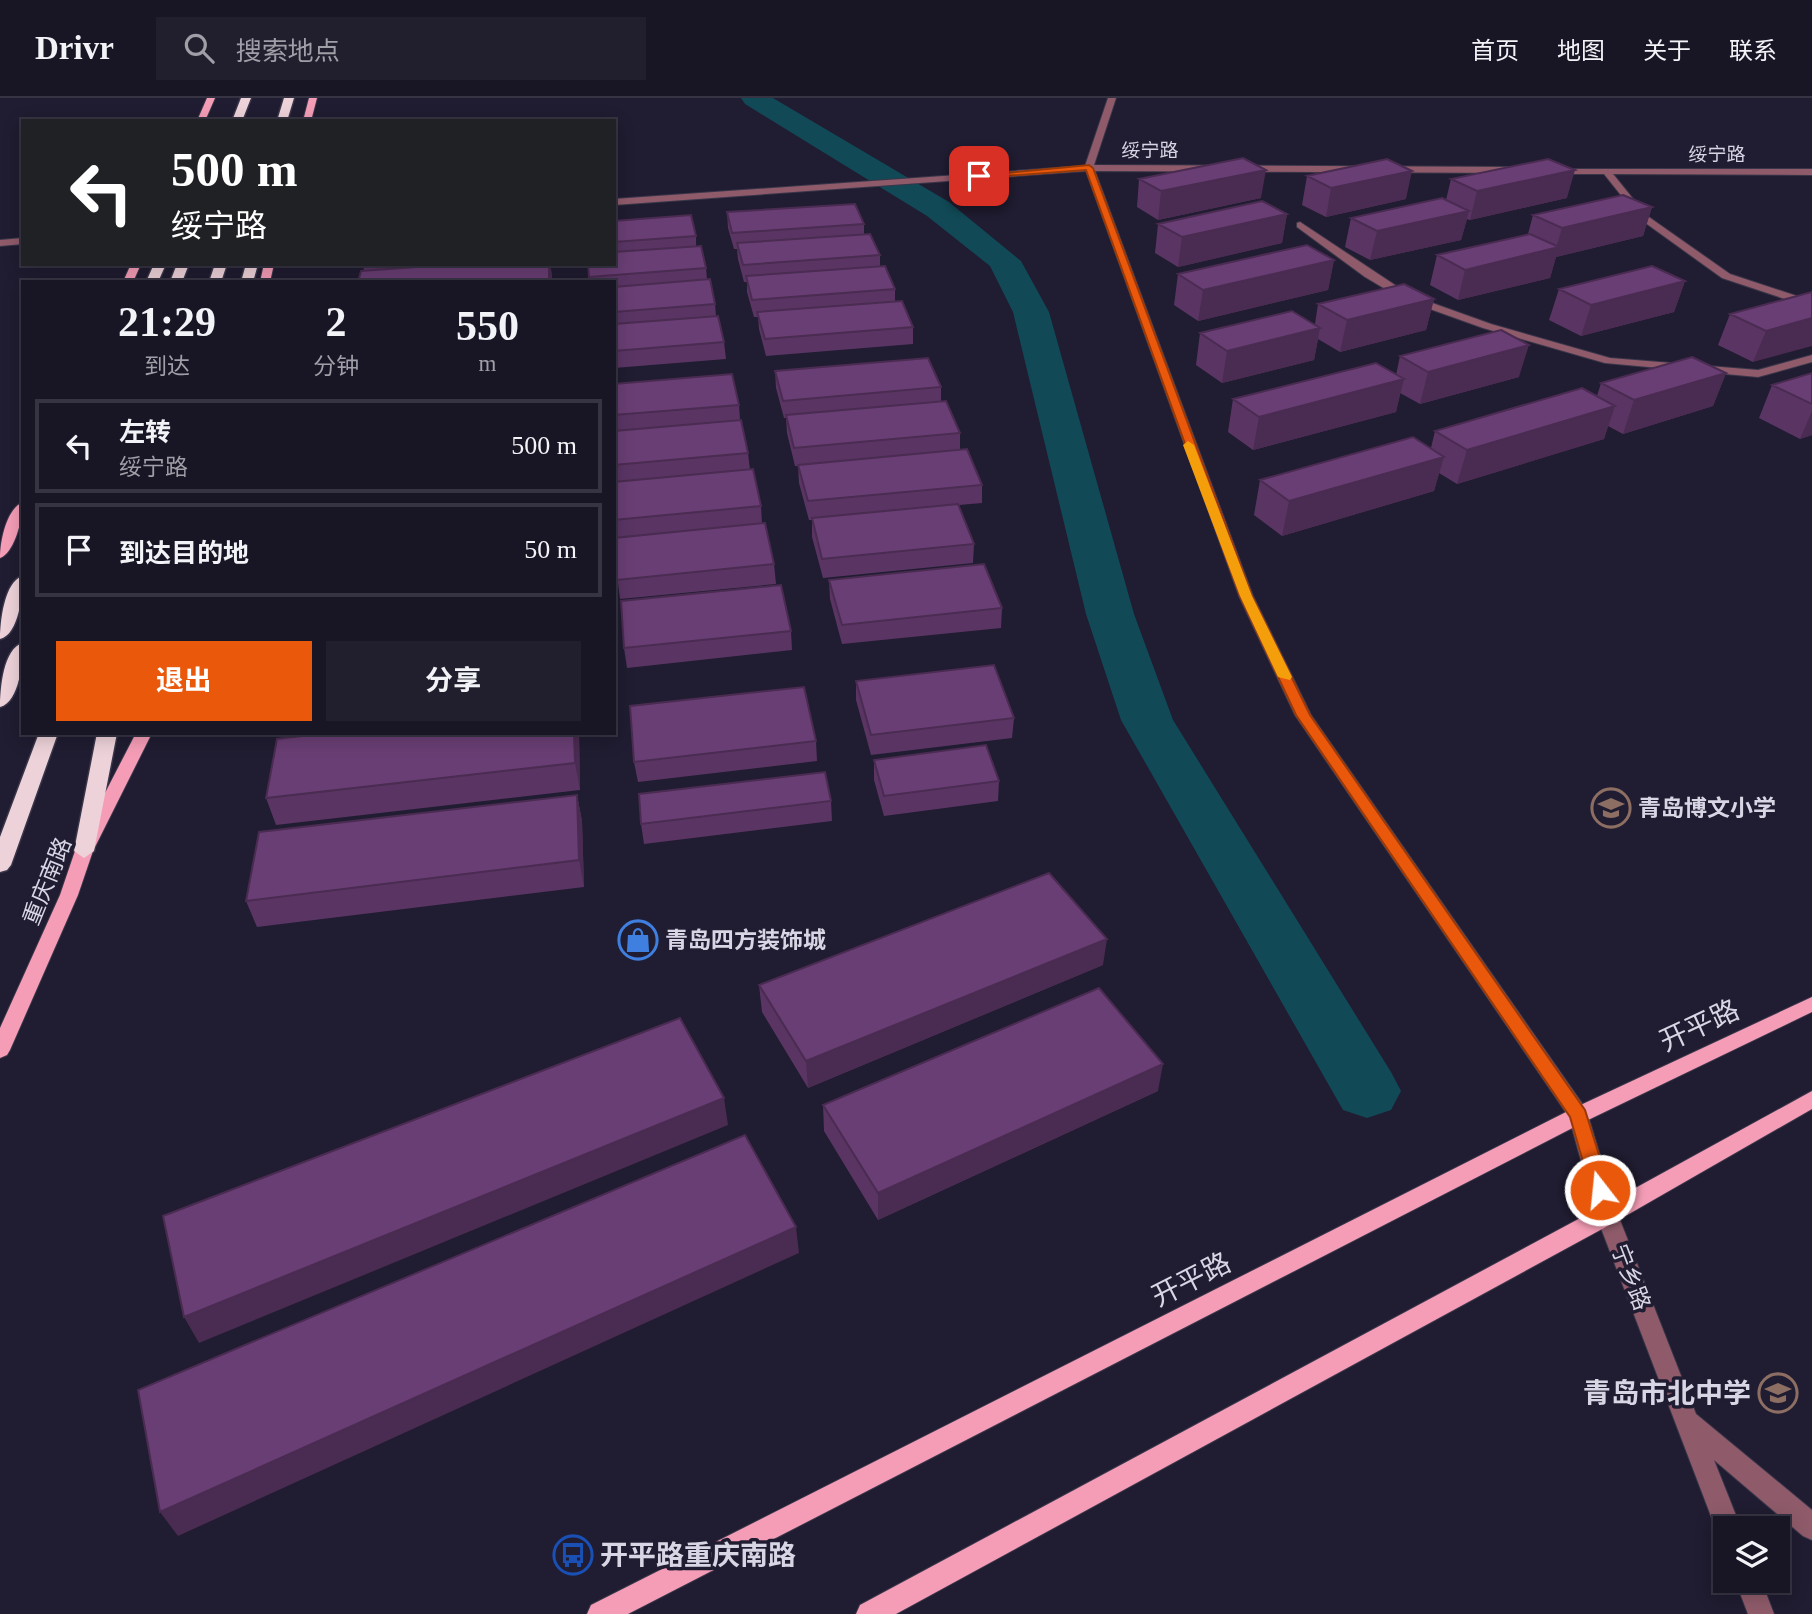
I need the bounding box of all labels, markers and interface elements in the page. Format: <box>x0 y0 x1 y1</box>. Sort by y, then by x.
search box <box>156 17 646 80</box>
icon: search <box>180 29 218 67</box>
text: Drivr <box>35 30 114 66</box>
text: 搜索地点 <box>236 37 340 66</box>
text: 首页 <box>1471 38 1519 64</box>
text: 地图 <box>1557 38 1605 64</box>
text: 关于 <box>1643 38 1691 64</box>
text: 联系 <box>1729 38 1777 64</box>
street label: 绥宁路 <box>1121 140 1179 161</box>
text: 500 m <box>171 142 298 197</box>
street label: 绥宁路 <box>1688 144 1746 165</box>
pin <box>949 146 1009 206</box>
icon: left <box>56 147 147 238</box>
icon: arrive <box>960 157 998 195</box>
text: 绥宁路 <box>171 208 267 244</box>
text: 21:29 <box>118 299 216 345</box>
text: 2 <box>326 299 347 345</box>
text: 550 <box>456 303 519 349</box>
text: m <box>479 351 496 376</box>
text: 到达 <box>144 354 190 379</box>
text: 分钟 <box>313 354 359 379</box>
text: 左转 <box>119 418 171 447</box>
icon: left <box>60 427 98 465</box>
text: 500 m <box>511 431 577 460</box>
text: 绥宁路 <box>119 455 188 480</box>
icon: arrive <box>60 531 98 569</box>
text: 50 m <box>524 535 577 564</box>
text: 到达目的地 <box>119 539 249 568</box>
button: 退出 <box>56 641 312 721</box>
button: 分享 <box>326 641 581 721</box>
school or university icon: 青岛博文小学 <box>1590 787 1632 829</box>
place label: 青岛博文小学 <box>1638 796 1776 821</box>
street label: 重庆南路 <box>19 834 76 929</box>
shop icon: 青岛四方装饰城 <box>617 919 659 961</box>
place label: 青岛四方装饰城 <box>665 928 826 953</box>
street label: 开平路 <box>1655 994 1744 1057</box>
position arrow <box>1563 1153 1637 1227</box>
street label: 宁乡路 <box>1606 1240 1655 1314</box>
street label: 开平路 <box>1147 1247 1236 1312</box>
school or university icon: 青岛市北中学 <box>1757 1372 1799 1414</box>
place label: 青岛市北中学 <box>1583 1378 1751 1409</box>
map controls <box>1713 1516 1790 1593</box>
button: layers <box>1713 1516 1790 1593</box>
bus stop icon: 开平路重庆南路 <box>552 1534 594 1576</box>
place label: 开平路重庆南路 <box>600 1540 796 1571</box>

